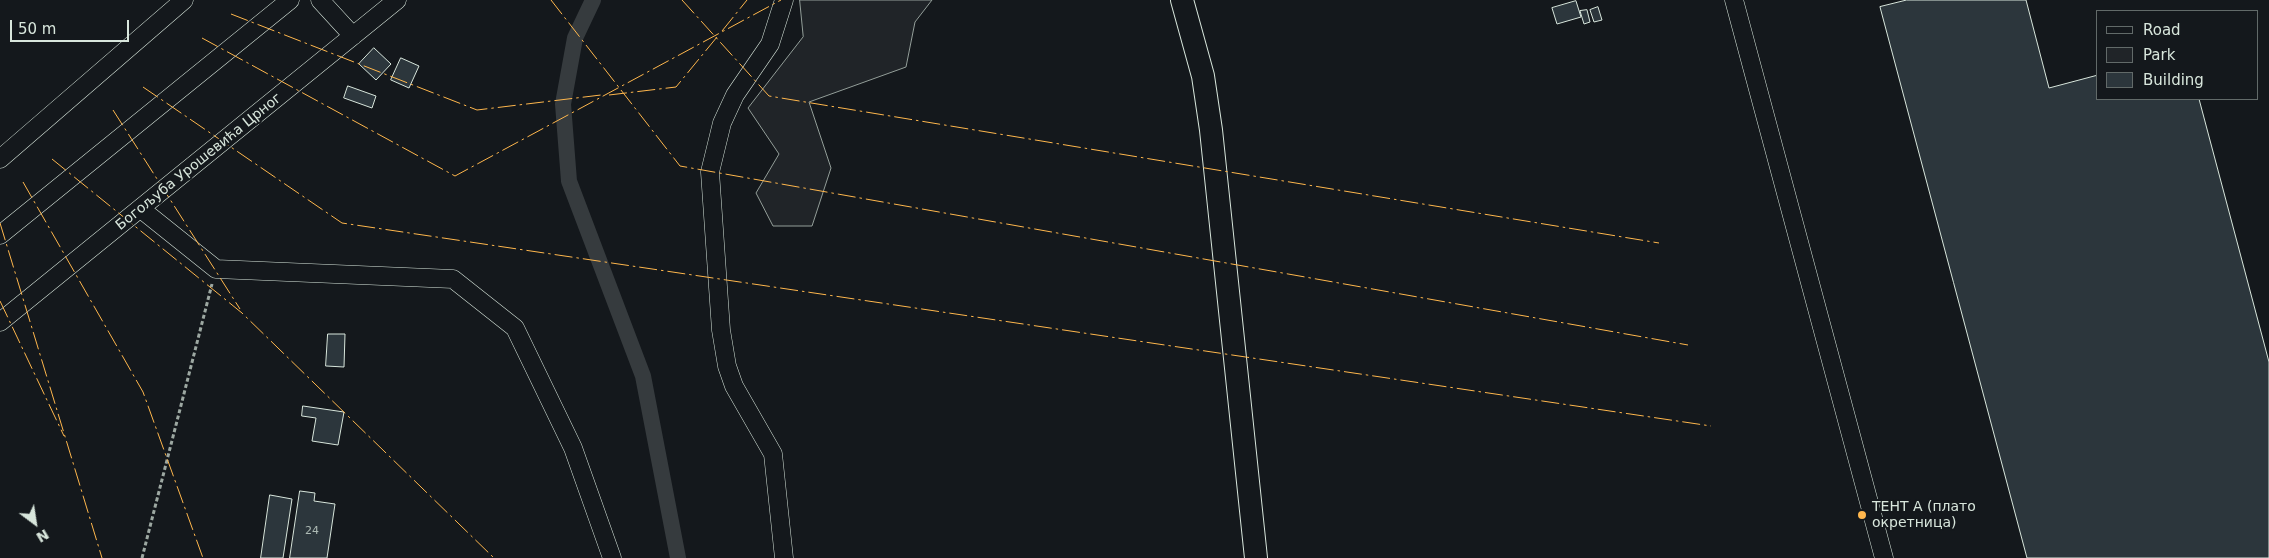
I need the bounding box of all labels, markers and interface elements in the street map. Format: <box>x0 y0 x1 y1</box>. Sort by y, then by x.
scale bar <box>12 10 131 42</box>
legend <box>2096 10 2259 100</box>
text: 50 m <box>18 20 56 38</box>
text: Road <box>2143 21 2181 39</box>
text: Park <box>2143 46 2175 64</box>
text: Building <box>2143 71 2204 89</box>
street label: Богољуба Урошевића Црног <box>113 90 285 234</box>
north arrow <box>10 498 60 548</box>
place label: ТЕНТ А (плато окретница) <box>1872 499 1976 532</box>
marker: ТЕНТ А (плато окретница) <box>1856 509 1868 521</box>
house number: 24 <box>305 524 319 538</box>
text: N <box>34 526 52 546</box>

